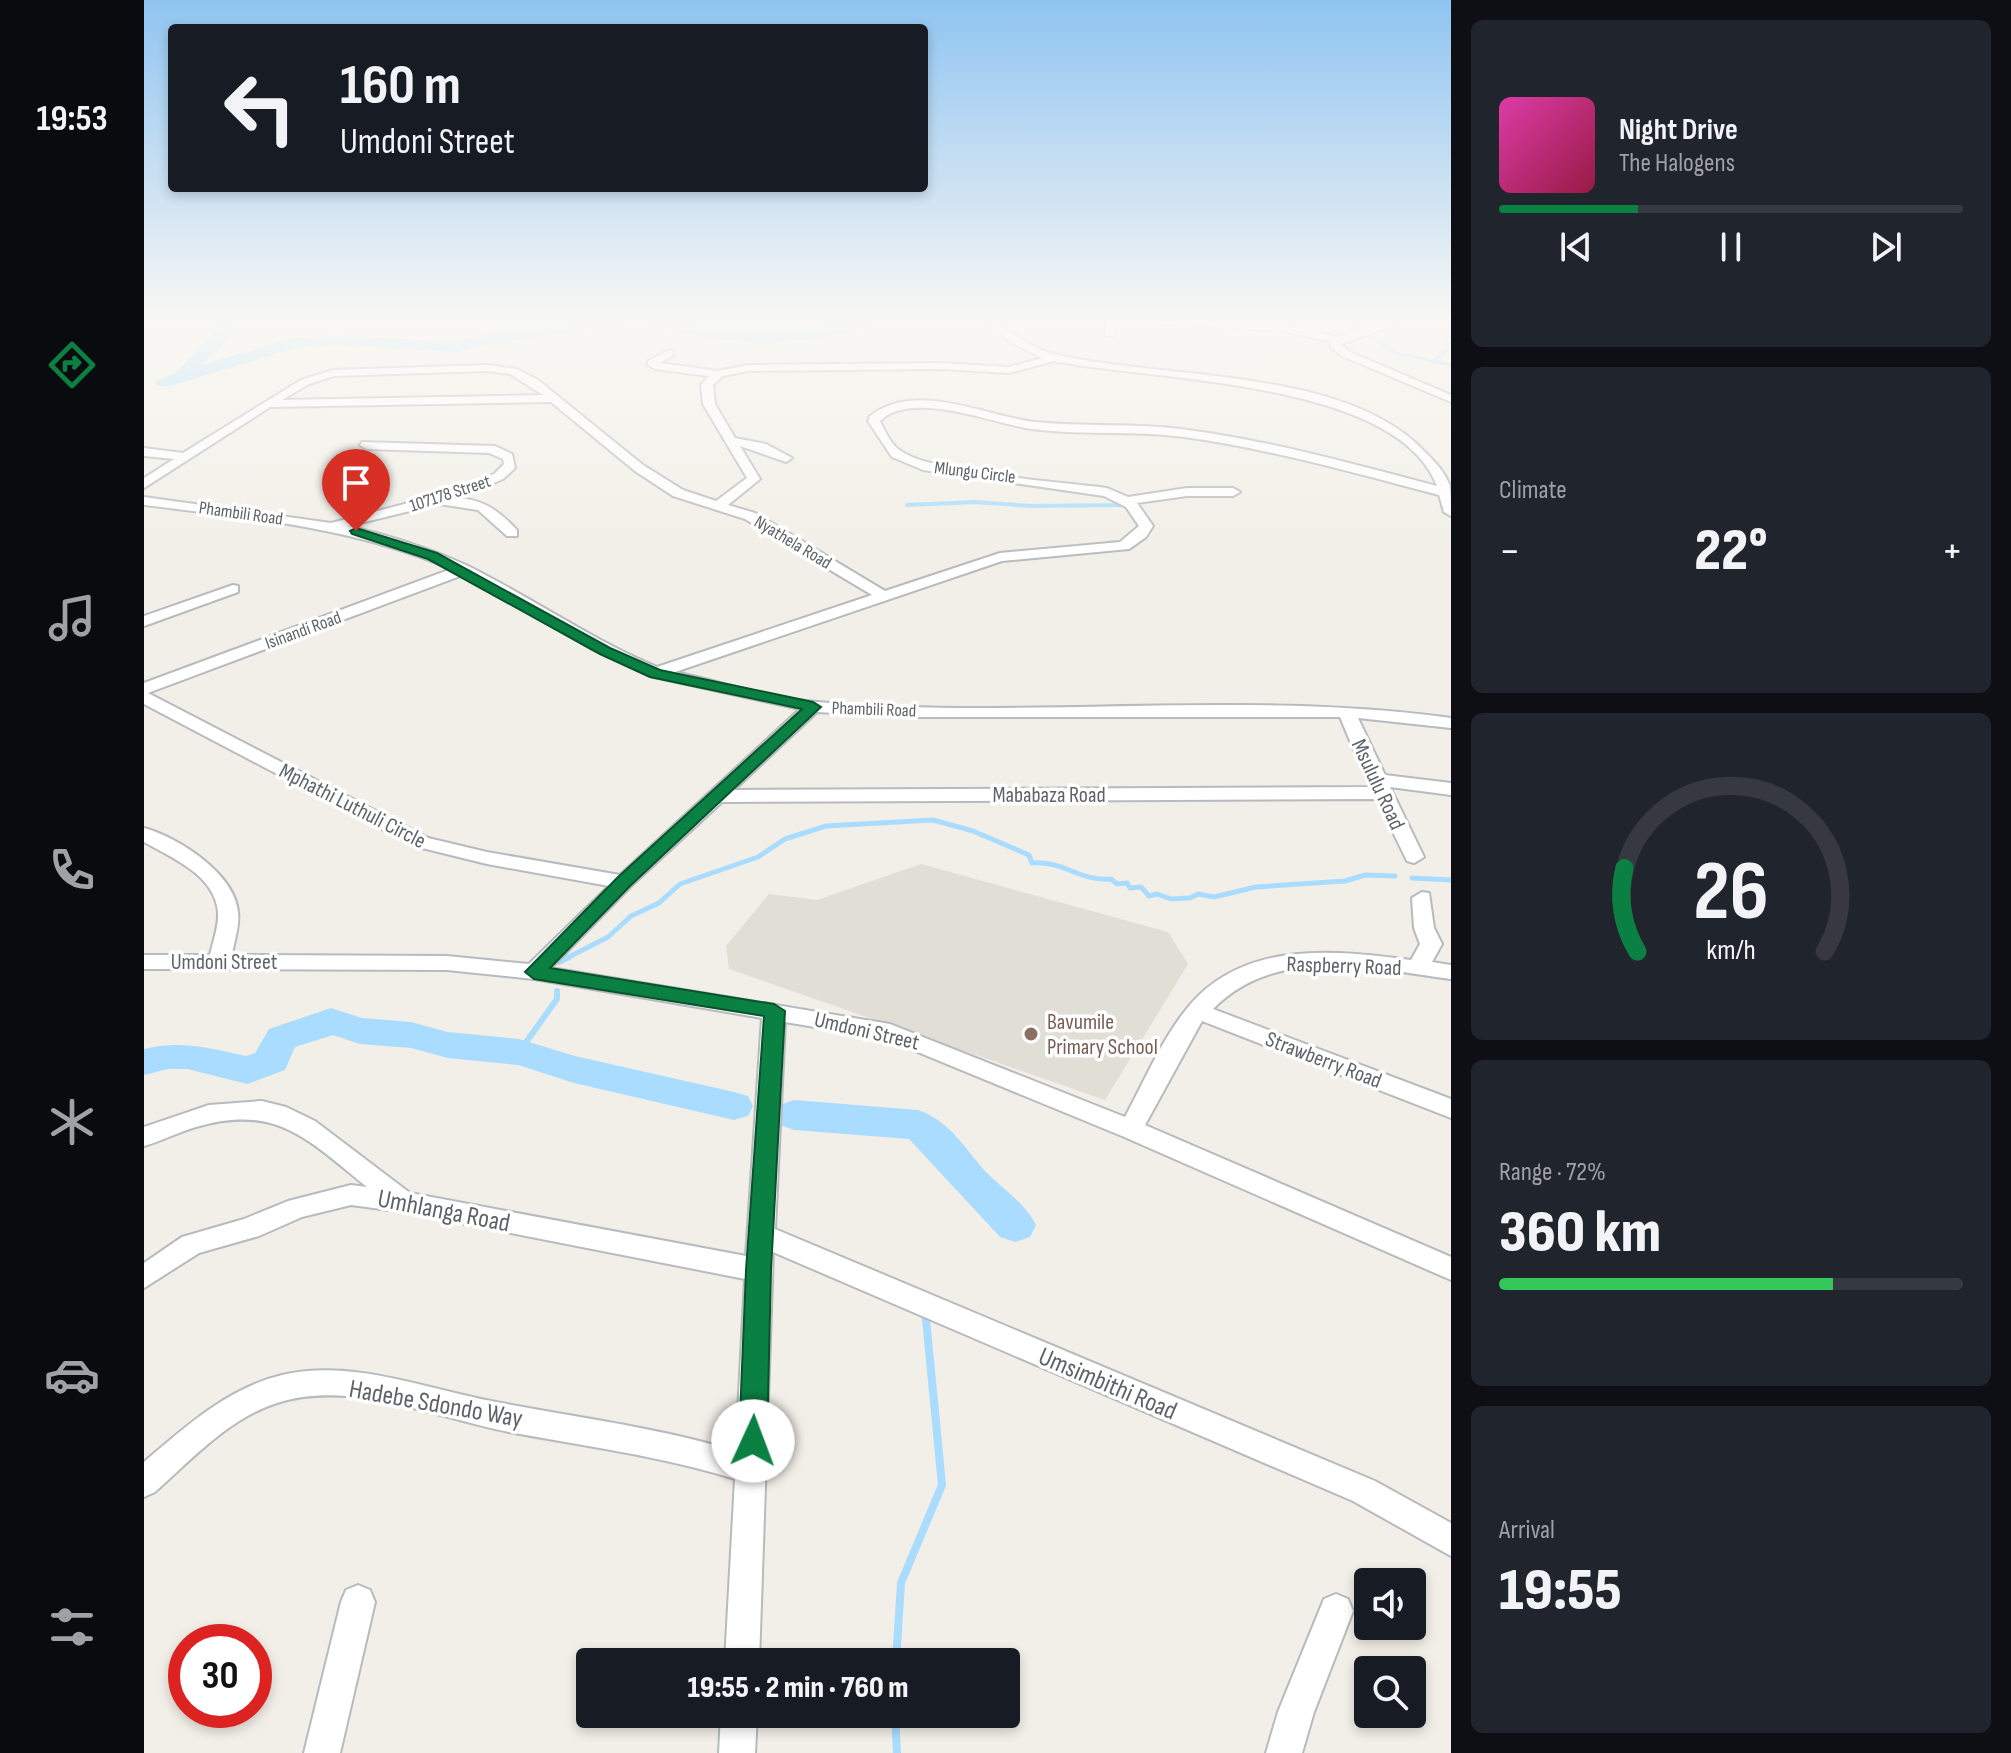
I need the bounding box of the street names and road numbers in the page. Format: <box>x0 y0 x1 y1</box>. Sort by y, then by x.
street label: Mlungu Circle <box>933 457 1017 488</box>
street label: 107178 Street <box>407 470 494 516</box>
street label: Phambili Road <box>198 497 284 530</box>
street label: Nyathela Road <box>750 511 835 574</box>
street label: Isinandi Road <box>262 607 344 654</box>
street label: Phambili Road <box>831 698 917 721</box>
street label: Msululu Road <box>1345 735 1410 834</box>
street label: Mphathi Luthuli Circle <box>274 758 430 855</box>
street label: Mababaza Road <box>992 782 1106 809</box>
street label: Umdoni Street <box>171 949 278 976</box>
street label: Raspberry Road <box>1286 951 1402 982</box>
street label: Umdoni Street <box>812 1006 922 1057</box>
street label: Strawberry Road <box>1262 1026 1385 1095</box>
street label: Umhlanga Road <box>375 1183 513 1239</box>
street label: Umsimbithi Road <box>1034 1341 1181 1427</box>
street label: Hadebe Sdondo Way <box>347 1374 525 1435</box>

